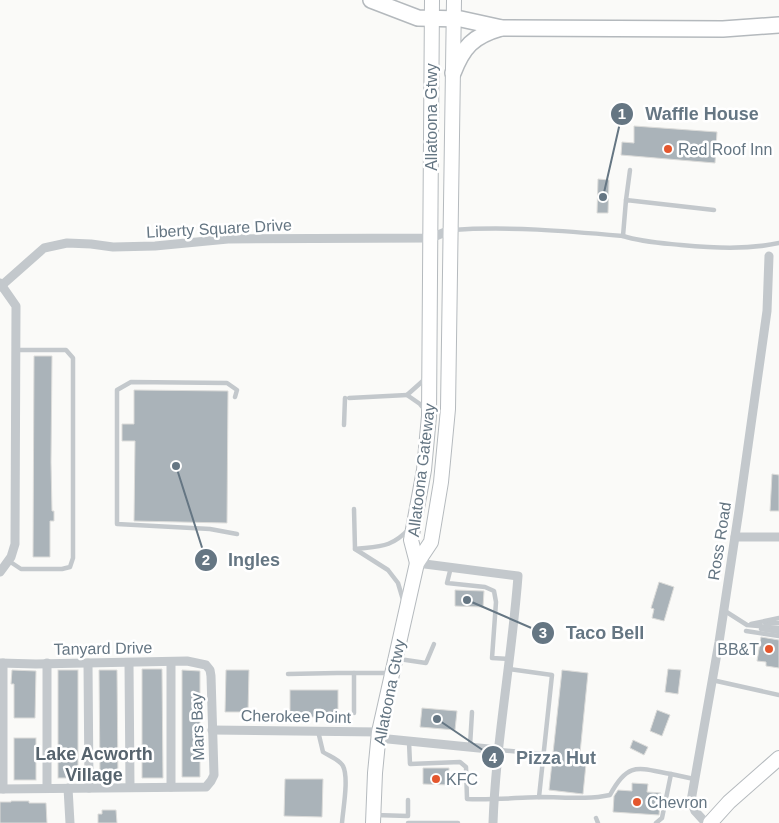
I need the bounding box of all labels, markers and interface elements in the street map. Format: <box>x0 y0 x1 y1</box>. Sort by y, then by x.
street label: Allatoona Gtwy <box>423 63 440 171</box>
callout: Waffle House <box>610 98 768 131</box>
text: Waffle House <box>645 104 759 124</box>
text: 1 <box>618 105 626 122</box>
place label: Red Roof Inn <box>678 141 772 158</box>
marker: Red Roof Inn <box>662 143 674 155</box>
street label: Liberty Square Drive <box>146 216 292 241</box>
street label: Allatoona Gateway <box>405 402 438 538</box>
street label: Ross Road <box>705 501 734 581</box>
callout: Ingles <box>193 544 290 577</box>
text: Ingles <box>228 550 280 570</box>
text: 2 <box>202 551 210 568</box>
callout: Taco Bell <box>531 617 654 650</box>
text: Taco Bell <box>566 623 644 643</box>
text: 3 <box>539 624 547 641</box>
street label: Allatoona Gtwy <box>371 638 408 747</box>
street label: Tanyard Drive <box>54 639 153 658</box>
place label: BB&T <box>717 641 759 658</box>
marker: BB&T <box>763 643 775 655</box>
street label: Mars Bay <box>188 693 207 761</box>
street label: Cherokee Point <box>241 707 352 726</box>
callout: Pizza Hut <box>481 741 606 774</box>
district label: Lake Acworth Village <box>35 744 153 785</box>
text: Pizza Hut <box>516 748 596 768</box>
text: 4 <box>489 749 498 766</box>
place label: KFC <box>446 771 478 788</box>
marker: KFC <box>430 773 442 785</box>
place label: Chevron <box>647 794 707 811</box>
marker: Chevron <box>631 796 643 808</box>

